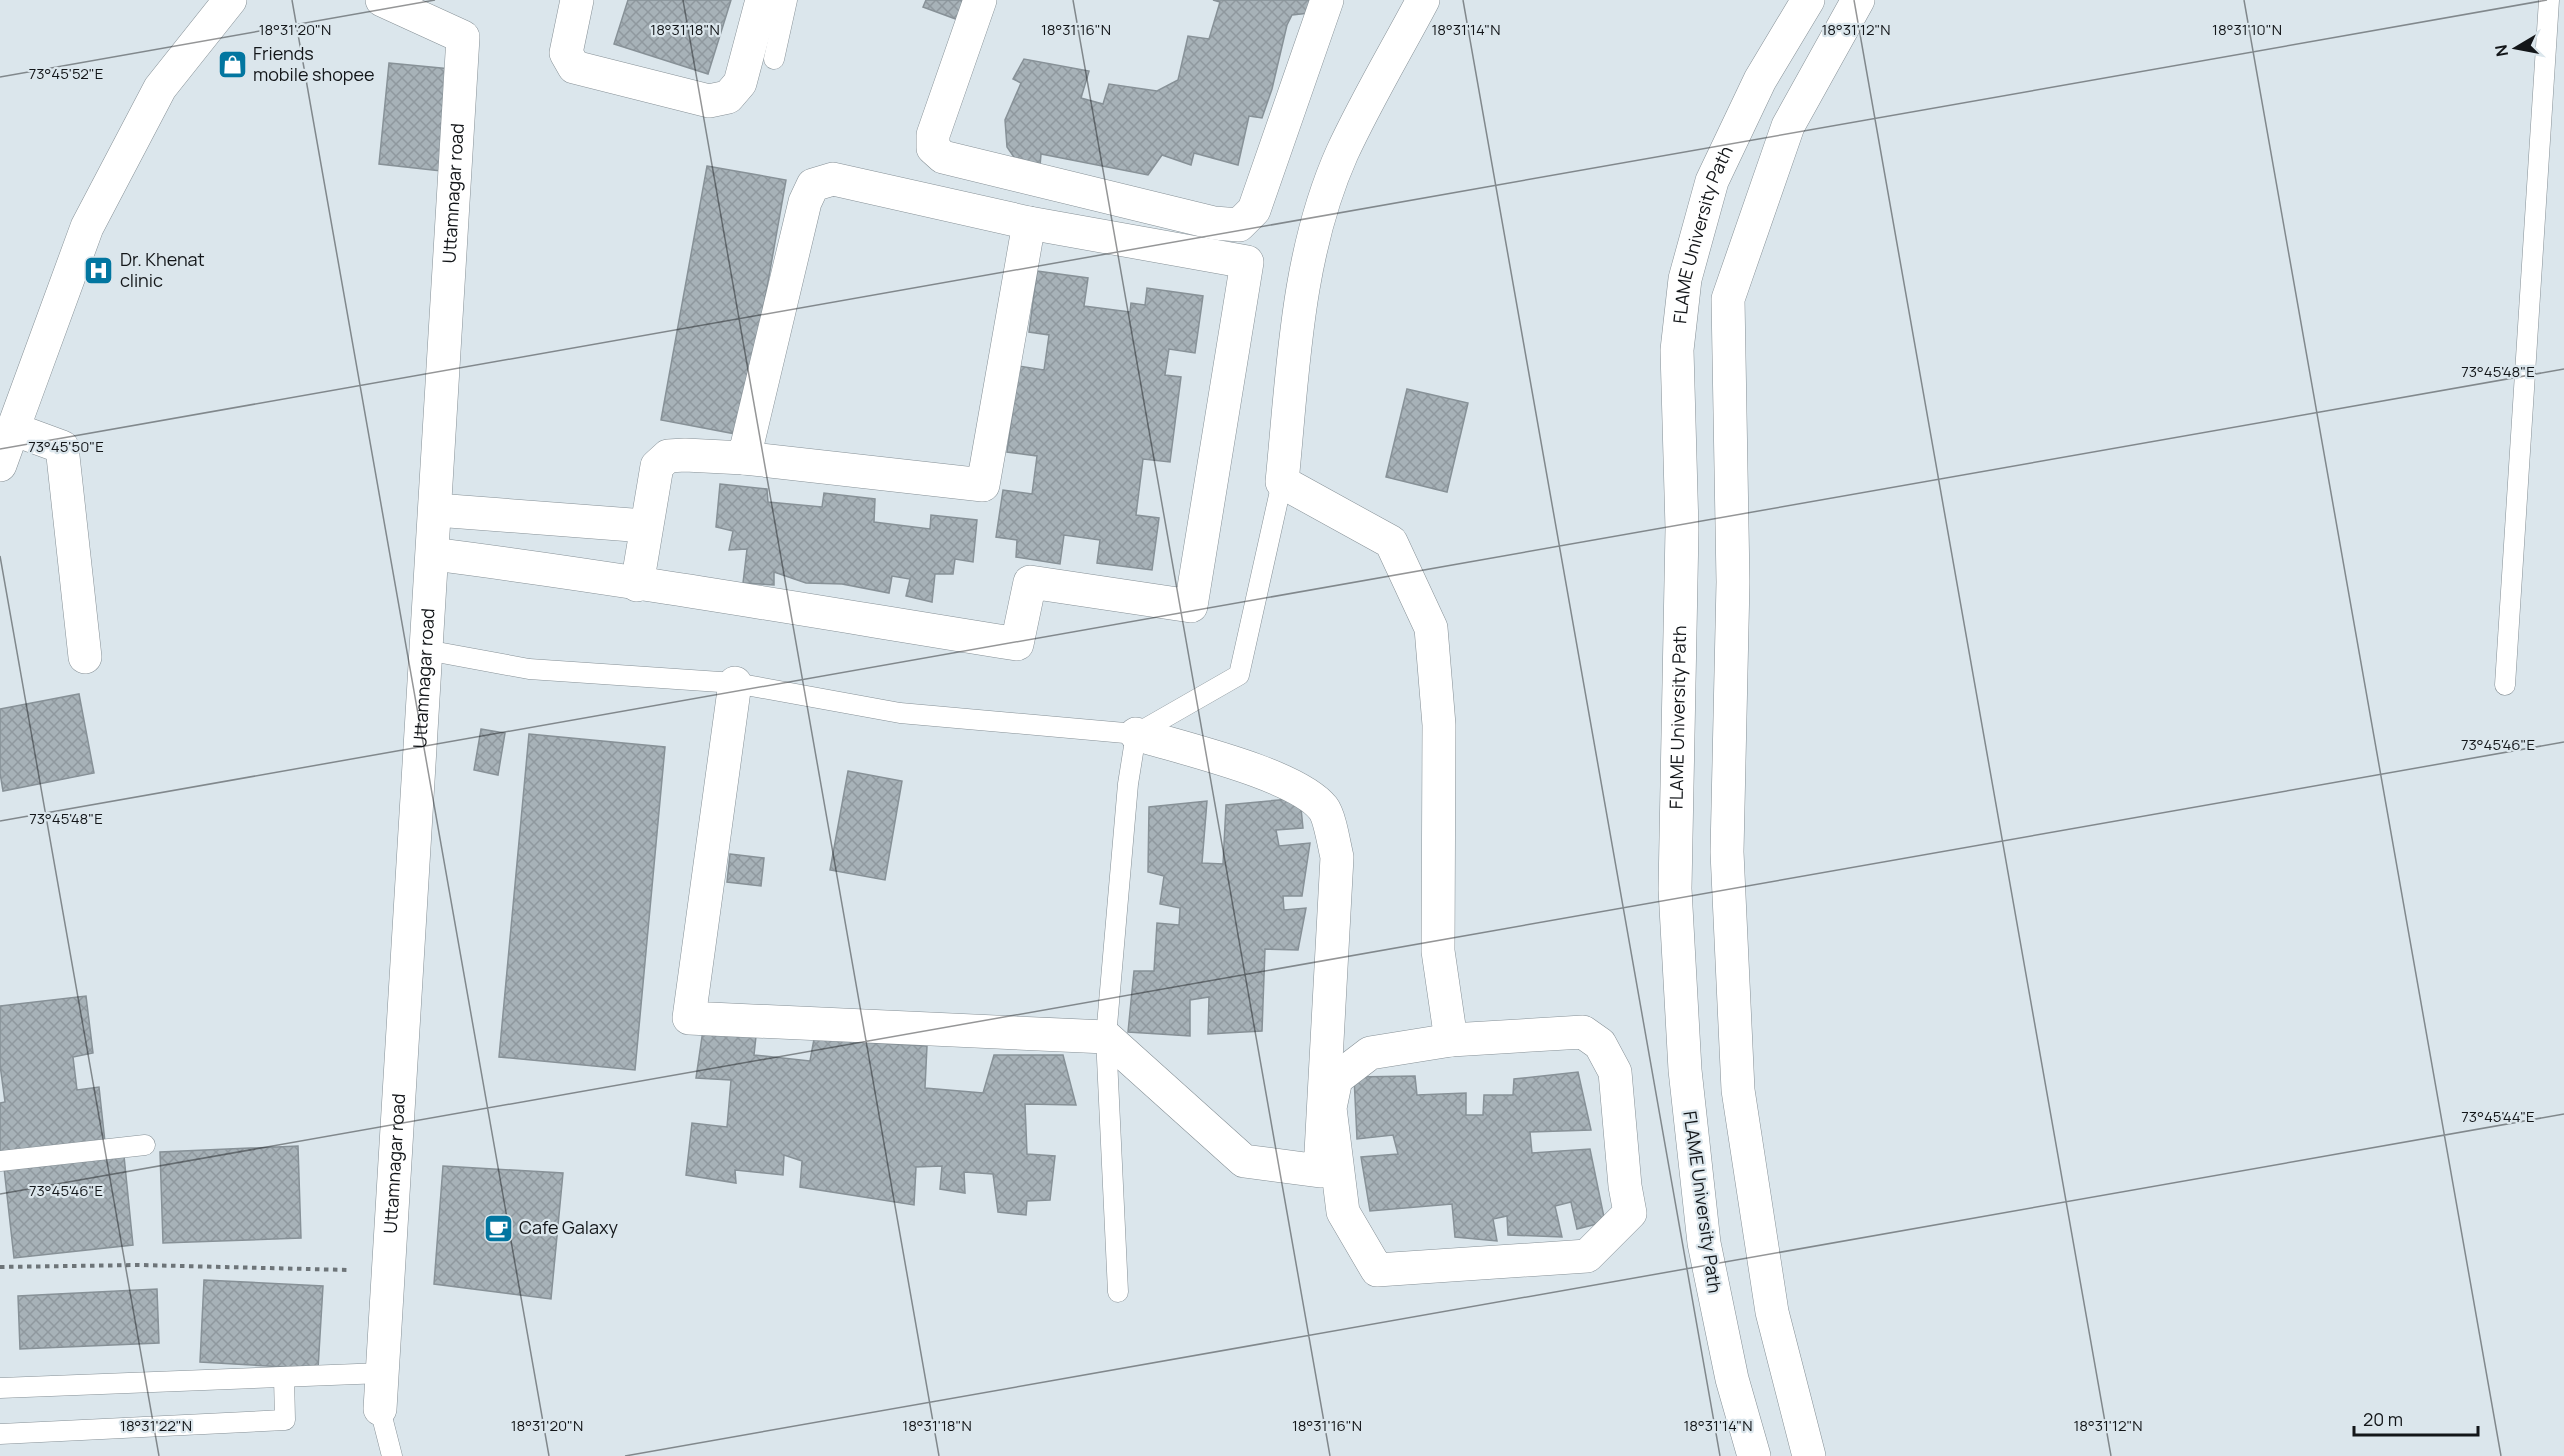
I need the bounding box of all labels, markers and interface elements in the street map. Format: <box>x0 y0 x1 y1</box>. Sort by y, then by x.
north arrow <box>2486 18 2546 78</box>
text: 18°31'20"N <box>259 19 331 40</box>
text: 18°31'18"N <box>650 19 720 40</box>
text: 18°31'16"N <box>1041 19 1111 40</box>
text: 18°31'14"N <box>1431 19 1501 40</box>
text: 18°31'12"N <box>1821 19 1891 40</box>
text: 18°31'10"N <box>2212 19 2282 40</box>
place label: Friends mobile shopee <box>253 41 375 86</box>
text: N <box>2489 43 2513 58</box>
shop icon: Friends mobile shopee <box>216 48 248 80</box>
text: 73°45'52"E <box>29 63 103 84</box>
street label: Uttamnagar road <box>436 122 469 264</box>
street label: FLAME University Path <box>1667 142 1738 325</box>
place label: Dr. Khenat clinic <box>120 247 205 292</box>
hospital icon: Dr. Khenat clinic <box>83 254 115 286</box>
text: 73°45'48"E <box>2461 361 2535 382</box>
text: 73°45'50"E <box>28 436 104 457</box>
street label: Uttamnagar road <box>407 607 439 749</box>
street label: FLAME University Path <box>1664 625 1691 809</box>
text: 73°45'46"E <box>2461 734 2535 755</box>
text: 73°45'48"E <box>29 808 103 829</box>
street label: Uttamnagar road <box>378 1093 410 1234</box>
text: 73°45'44"E <box>2461 1106 2535 1127</box>
street label: FLAME University Path <box>1678 1109 1728 1294</box>
text: 73°45'46"E <box>29 1180 103 1201</box>
cafe icon: Cafe Galaxy <box>482 1212 514 1244</box>
place label: Cafe Galaxy <box>519 1215 618 1239</box>
scale bar <box>2354 1399 2478 1437</box>
text: 20 m <box>2363 1407 2403 1431</box>
text: 18°31'22"N <box>120 1415 192 1436</box>
text: 18°31'20"N <box>511 1415 583 1436</box>
text: 18°31'18"N <box>902 1415 972 1436</box>
text: 18°31'16"N <box>1292 1415 1362 1436</box>
text: 18°31'14"N <box>1683 1415 1753 1436</box>
text: 18°31'12"N <box>2073 1415 2143 1436</box>

